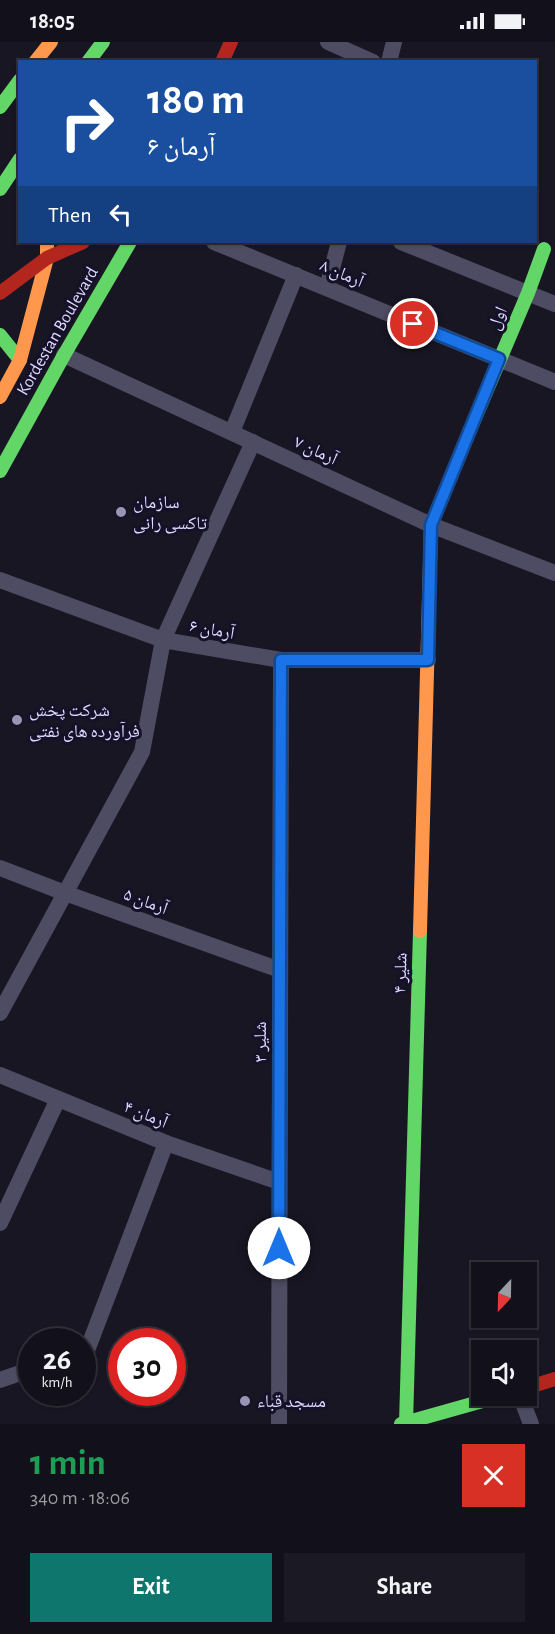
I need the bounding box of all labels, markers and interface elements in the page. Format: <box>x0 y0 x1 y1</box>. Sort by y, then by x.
text: 18:05 <box>30 10 75 32</box>
text: 180 m <box>147 79 245 121</box>
icon: right <box>48 84 126 162</box>
text: آرمان ۶ <box>147 133 215 160</box>
icon: left <box>104 198 137 231</box>
text: Then <box>48 204 92 226</box>
street label: آرمان ۸ <box>317 255 367 292</box>
street label: Kordestan Boulevard <box>14 264 102 399</box>
pin <box>387 298 438 349</box>
street label: اول <box>485 304 512 333</box>
icon: arrive <box>396 307 429 340</box>
street label: آرمان ۷ <box>291 431 341 470</box>
place label: سازمان تاکسی رانی <box>133 494 207 534</box>
marker: سازمان تاکسی رانی <box>114 505 128 519</box>
street label: آرمان ۶ <box>188 615 237 644</box>
place label: شرکت پخش فرآورده های نفتی <box>29 702 140 742</box>
marker: شرکت پخش فرآورده های نفتی <box>10 713 24 727</box>
street label: آرمان ۵ <box>121 884 171 919</box>
street label: شلیر ۴ <box>391 952 411 994</box>
street label: شلیر ۳ <box>252 1021 270 1063</box>
street label: آرمان ۴ <box>121 1096 171 1133</box>
position arrow <box>247 1216 311 1280</box>
north arrow <box>471 1262 537 1328</box>
map controls <box>471 1262 537 1406</box>
speed limit sign: 30 <box>108 1328 186 1406</box>
button: sound <box>471 1340 537 1406</box>
text: 26 <box>43 1345 71 1375</box>
text: km/h <box>42 1375 72 1390</box>
place label: مسجد قباء <box>257 1393 326 1412</box>
marker: مسجد قباء <box>238 1394 252 1408</box>
button: close <box>462 1444 525 1507</box>
text: 1 min <box>30 1445 106 1481</box>
text: 340 m · 18:06 <box>30 1488 130 1508</box>
button: Exit <box>30 1553 272 1622</box>
button: Share <box>284 1553 525 1622</box>

